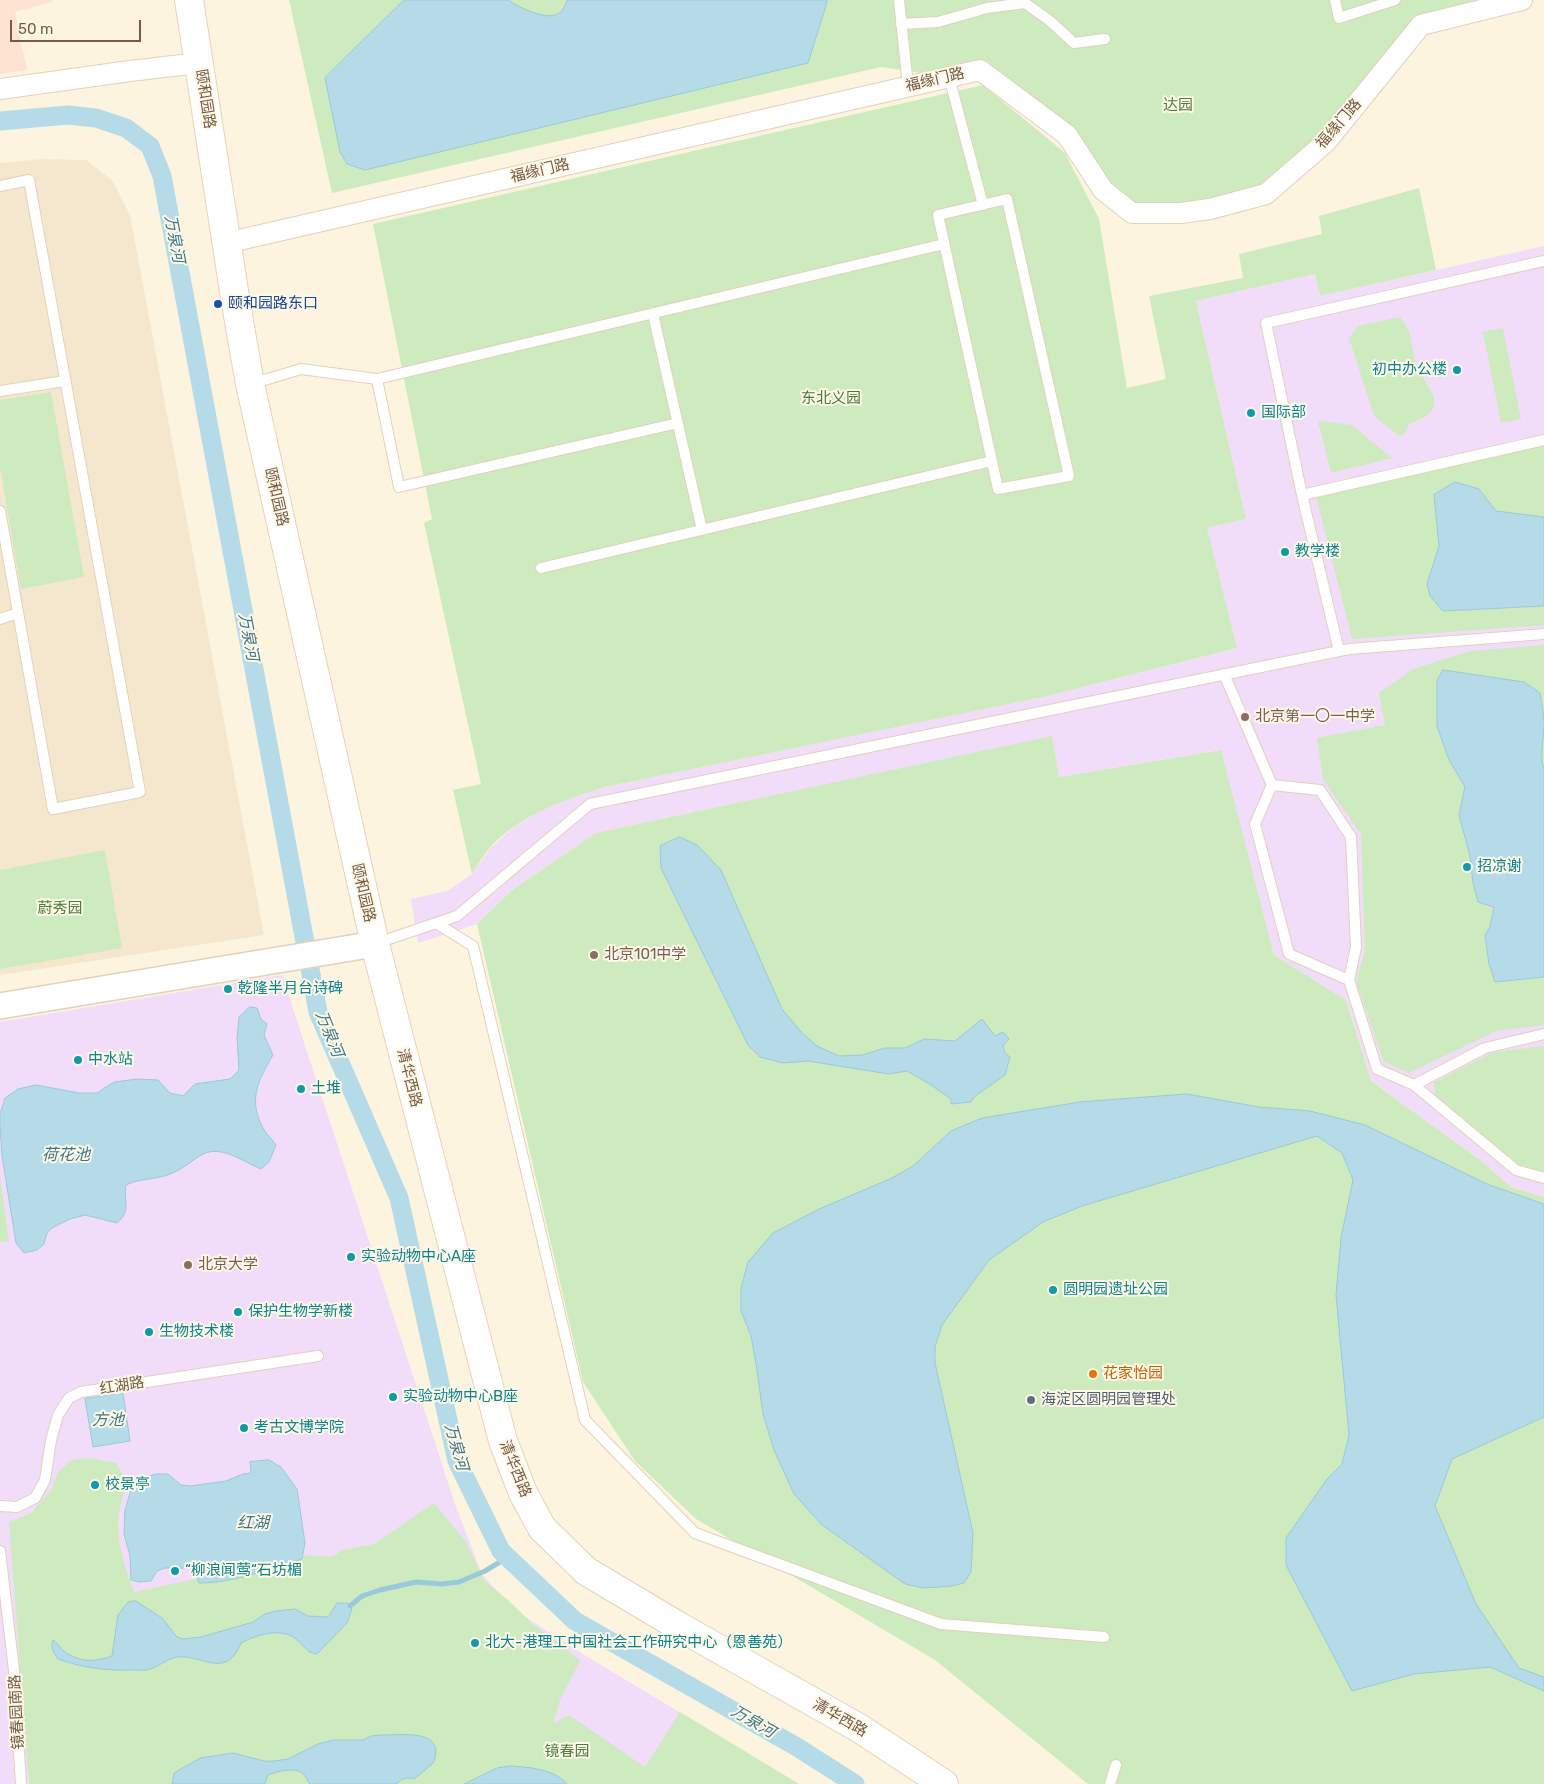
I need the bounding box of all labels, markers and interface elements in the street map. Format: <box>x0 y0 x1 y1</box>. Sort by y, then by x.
scale bar <box>12 10 144 42</box>
text: 50 m <box>18 20 53 38</box>
street label: 福缘门路 <box>904 64 966 96</box>
street label: 颐和园路 <box>191 68 219 130</box>
street label: 福缘门路 <box>1313 95 1365 153</box>
park label: 达园 <box>1163 97 1193 115</box>
street label: 福缘门路 <box>509 155 571 187</box>
water label: 万泉河 <box>160 214 188 264</box>
place label: 颐和园路东口 <box>228 295 318 313</box>
marker: 颐和园路东口 <box>212 298 224 310</box>
place label: 初中办公楼 <box>1372 361 1447 379</box>
marker: 初中办公楼 <box>1451 364 1463 376</box>
park label: 东北义园 <box>801 390 861 408</box>
place label: 国际部 <box>1261 404 1306 422</box>
marker: 国际部 <box>1245 407 1257 419</box>
street label: 颐和园路 <box>260 466 292 528</box>
place label: 教学楼 <box>1295 543 1340 561</box>
marker: 教学楼 <box>1279 546 1291 558</box>
water label: 万泉河 <box>234 612 262 662</box>
place label: 北京第一〇一中学 <box>1255 708 1375 726</box>
marker: 北京第一〇一中学 <box>1239 711 1251 723</box>
place label: 招凉谢 <box>1477 858 1522 876</box>
marker: 招凉谢 <box>1461 861 1473 873</box>
street label: 颐和园路 <box>347 862 379 924</box>
park label: 蔚秀园 <box>38 900 82 918</box>
place label: 北京101中学 <box>604 946 686 964</box>
marker: 北京101中学 <box>588 949 600 961</box>
place label: 乾隆半月台诗碑 <box>238 980 343 998</box>
marker: 乾隆半月台诗碑 <box>222 983 234 995</box>
water label: 万泉河 <box>311 1008 347 1060</box>
street label: 清华西路 <box>393 1047 425 1109</box>
place label: 中水站 <box>88 1051 133 1069</box>
marker: 中水站 <box>72 1054 84 1066</box>
place label: 土堆 <box>311 1080 341 1098</box>
marker: 土堆 <box>295 1083 307 1095</box>
water label: 荷花池 <box>42 1145 90 1165</box>
place label: 实验动物中心A座 <box>361 1248 476 1266</box>
marker: 实验动物中心A座 <box>345 1251 357 1263</box>
place label: 北京大学 <box>198 1256 258 1274</box>
marker: 北京大学 <box>182 1259 194 1271</box>
place label: 圆明园遗址公园 <box>1063 1281 1168 1299</box>
marker: 圆明园遗址公园 <box>1047 1284 1059 1296</box>
place label: 保护生物学新楼 <box>248 1303 353 1321</box>
marker: 保护生物学新楼 <box>232 1306 244 1318</box>
place label: 生物技术楼 <box>159 1323 234 1341</box>
marker: 生物技术楼 <box>143 1326 155 1338</box>
place label: 花家怡园 <box>1103 1365 1163 1383</box>
marker: 花家怡园 <box>1087 1368 1099 1380</box>
street label: 红湖路 <box>98 1374 146 1398</box>
place label: 实验动物中心B座 <box>403 1388 518 1406</box>
marker: 实验动物中心B座 <box>387 1391 399 1403</box>
place label: 海淀区圆明园管理处 <box>1041 1391 1176 1409</box>
marker: 海淀区圆明园管理处 <box>1025 1394 1037 1406</box>
water label: 方池 <box>92 1410 124 1430</box>
place label: 考古文博学院 <box>254 1419 344 1437</box>
water label: 万泉河 <box>440 1421 472 1473</box>
marker: 考古文博学院 <box>238 1422 250 1434</box>
street label: 清华西路 <box>495 1438 535 1500</box>
place label: 校景亭 <box>105 1476 150 1494</box>
marker: 校景亭 <box>89 1479 101 1491</box>
water label: 红湖 <box>237 1513 269 1533</box>
place label: “柳浪闻莺“石坊楣 <box>185 1562 302 1580</box>
marker: “柳浪闻莺“石坊楣 <box>169 1565 181 1577</box>
place label: 北大-港理工中国社会工作研究中心（恩善苑） <box>485 1634 792 1652</box>
marker: 北大-港理工中国社会工作研究中心（恩善苑） <box>469 1637 481 1649</box>
street label: 镜春园南路 <box>6 1674 28 1750</box>
street label: 清华西路 <box>810 1695 870 1741</box>
water label: 万泉河 <box>727 1702 779 1742</box>
park label: 镜春园 <box>545 1743 589 1761</box>

